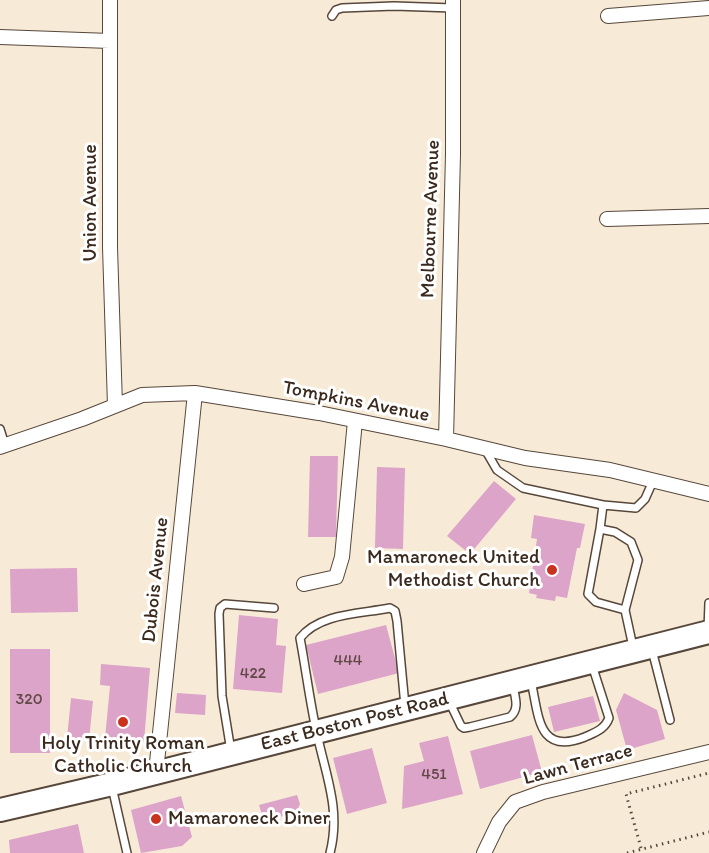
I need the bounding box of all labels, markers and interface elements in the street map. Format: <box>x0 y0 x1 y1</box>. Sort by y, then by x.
street label: Melbourne Avenue <box>416 139 446 299</box>
street label: Union Avenue <box>79 144 103 262</box>
street label: Tompkins Avenue <box>281 376 431 428</box>
street label: Dubois Avenue <box>137 516 175 644</box>
place label: Mamaroneck United Methodist Church <box>367 546 540 593</box>
marker: Mamaroneck United Methodist Church <box>545 563 559 577</box>
house number: 444 <box>334 651 362 671</box>
house number: 422 <box>240 664 266 684</box>
street label: East Boston Post Road <box>259 687 451 757</box>
house number: 320 <box>16 690 42 710</box>
marker: Holy Trinity Roman Catholic Church <box>116 715 130 729</box>
place label: Holy Trinity Roman Catholic Church <box>41 732 205 779</box>
street label: Lawn Terrace <box>521 739 635 791</box>
house number: 451 <box>421 765 447 785</box>
place label: Mamaroneck Diner <box>168 807 330 831</box>
marker: Mamaroneck Diner <box>149 812 163 826</box>

